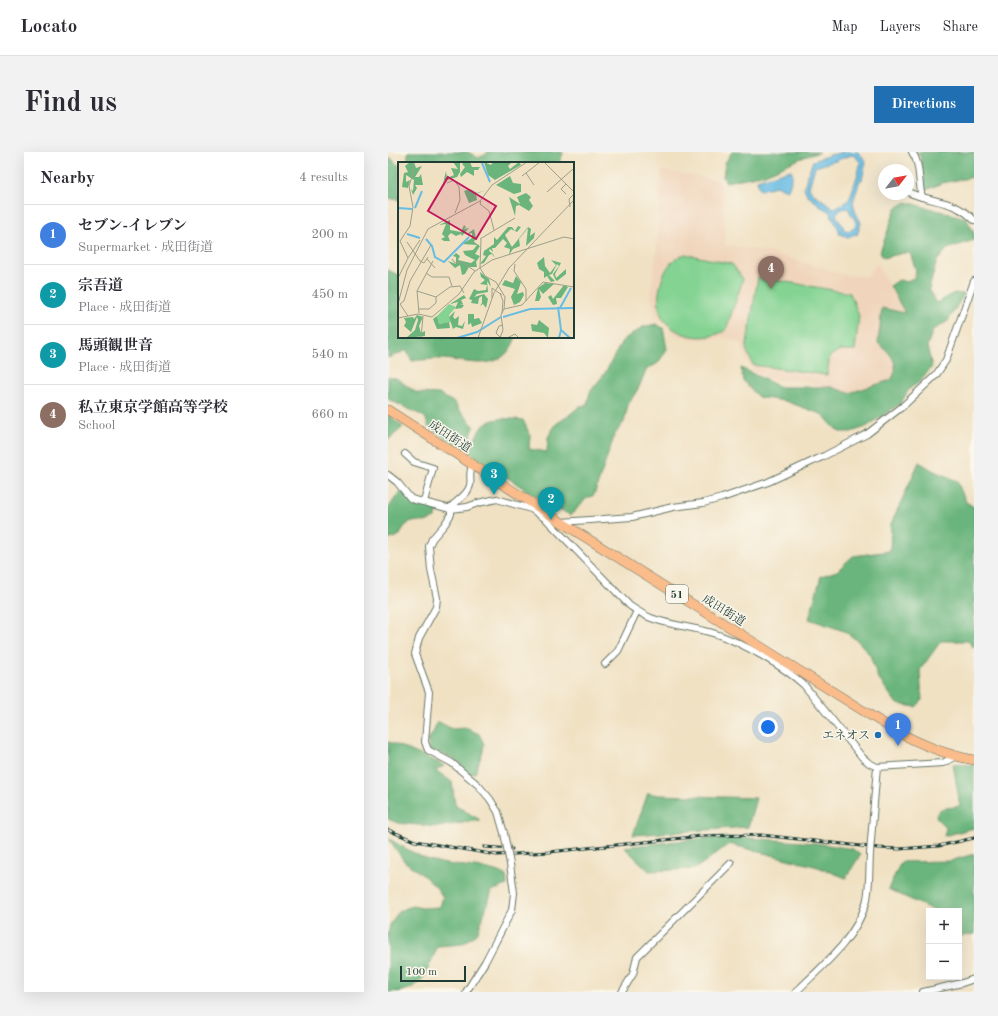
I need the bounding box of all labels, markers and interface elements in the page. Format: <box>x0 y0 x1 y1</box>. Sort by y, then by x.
text: Locato <box>20 18 77 37</box>
text: Map <box>832 20 858 34</box>
text: Layers <box>880 20 921 34</box>
text: Share <box>943 20 978 34</box>
button: Directions <box>874 86 974 123</box>
text: Find us <box>24 90 117 118</box>
inset map <box>398 162 574 338</box>
north arrow <box>878 164 914 200</box>
text: Nearby <box>40 170 95 187</box>
text: 4 results <box>299 171 348 184</box>
text: セブン-イレブン <box>78 219 187 234</box>
text: 1 <box>49 228 57 241</box>
text: 200 m <box>311 228 348 241</box>
text: Supermarket · 成田街道 <box>78 241 213 254</box>
pin: 4 <box>758 256 784 289</box>
text: 宗吾道 <box>78 279 123 294</box>
text: 2 <box>49 288 57 301</box>
text: 450 m <box>311 288 348 301</box>
text: Place · 成田街道 <box>78 301 171 314</box>
text: 馬頭観世音 <box>78 339 153 354</box>
text: 3 <box>49 348 57 361</box>
text: 540 m <box>311 348 348 361</box>
text: Place · 成田街道 <box>78 361 171 374</box>
text: 私立東京学館高等学校 <box>78 401 228 416</box>
text: 4 <box>49 408 57 421</box>
text: 660 m <box>311 408 348 421</box>
street label: 成田街道 <box>426 417 474 455</box>
text: School <box>78 419 115 432</box>
pin: 3 <box>481 462 507 495</box>
pin: 2 <box>538 487 564 520</box>
road number: 51 <box>666 585 688 603</box>
street label: 成田街道 <box>700 591 748 629</box>
pin: 1 <box>885 713 911 746</box>
your location <box>758 717 778 737</box>
place label: エネオス <box>822 729 870 742</box>
marker: エネオス <box>873 730 883 740</box>
map controls <box>926 908 962 980</box>
button: + <box>926 908 962 944</box>
button: − <box>926 944 962 980</box>
scale bar <box>400 964 466 983</box>
text: 100 m <box>406 967 437 978</box>

